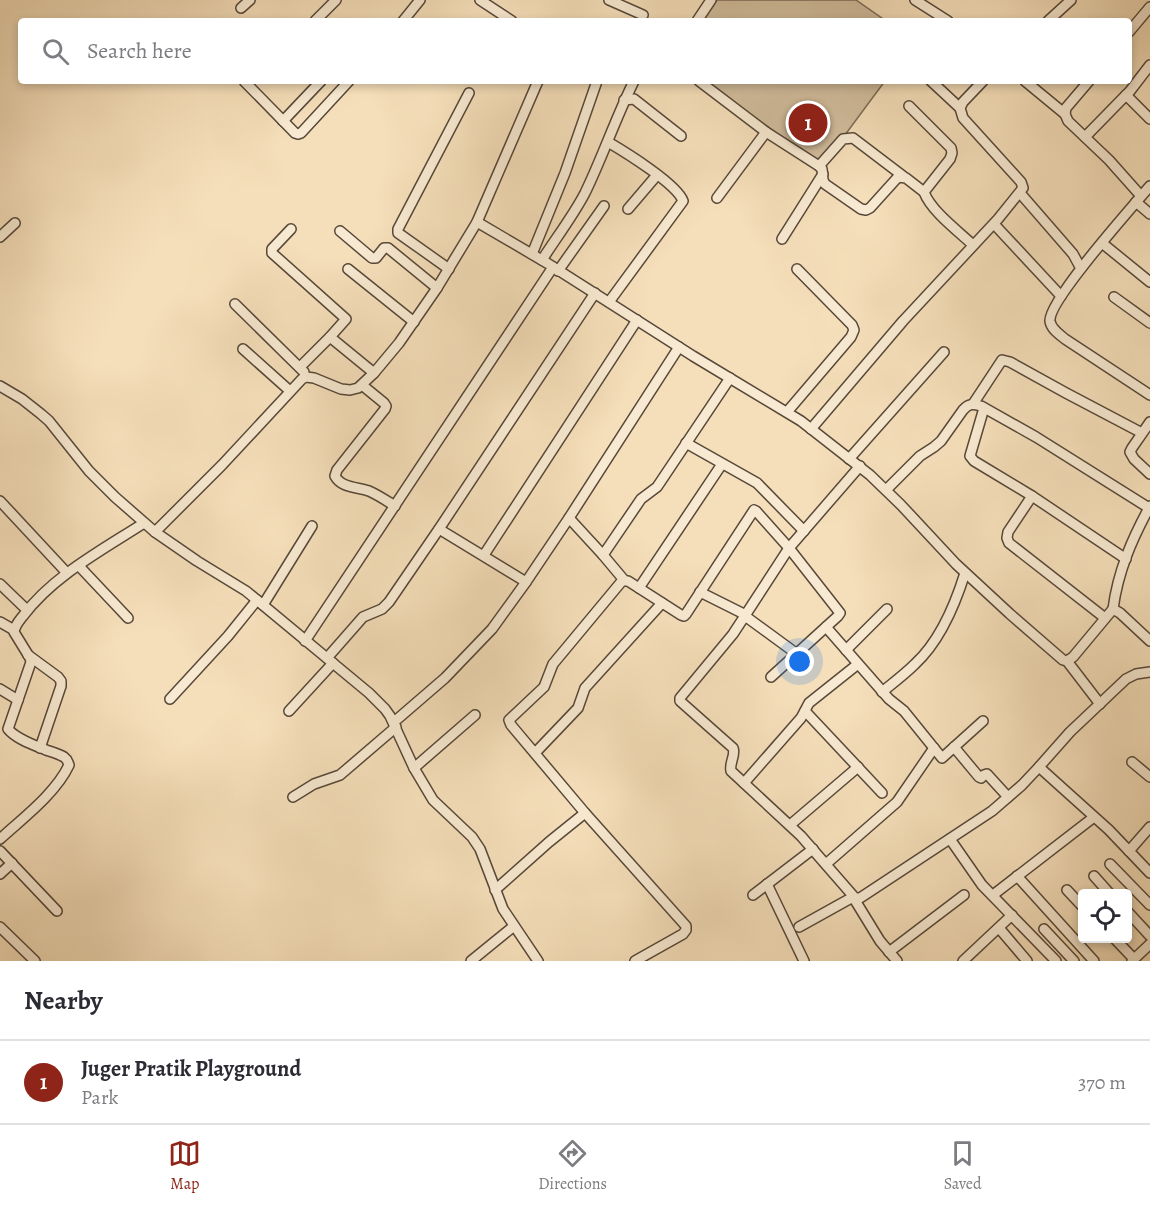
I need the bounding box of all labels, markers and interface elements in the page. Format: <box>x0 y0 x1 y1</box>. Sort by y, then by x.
search box <box>18 18 1132 84</box>
icon: search <box>39 35 72 68</box>
text: Search here <box>87 36 192 66</box>
pin: 1 <box>788 100 828 146</box>
your location <box>785 647 814 676</box>
map controls <box>1078 889 1132 943</box>
button: locate <box>1078 889 1132 943</box>
text: Nearby <box>24 983 103 1018</box>
text: Juger Pratik Playground <box>81 1054 301 1084</box>
text: 1 <box>40 1069 47 1096</box>
text: 370 m <box>1078 1069 1126 1096</box>
text: Park <box>81 1084 119 1111</box>
tab: Map <box>168 1137 201 1195</box>
tab: Directions <box>538 1137 607 1195</box>
tab: Saved <box>944 1137 982 1195</box>

